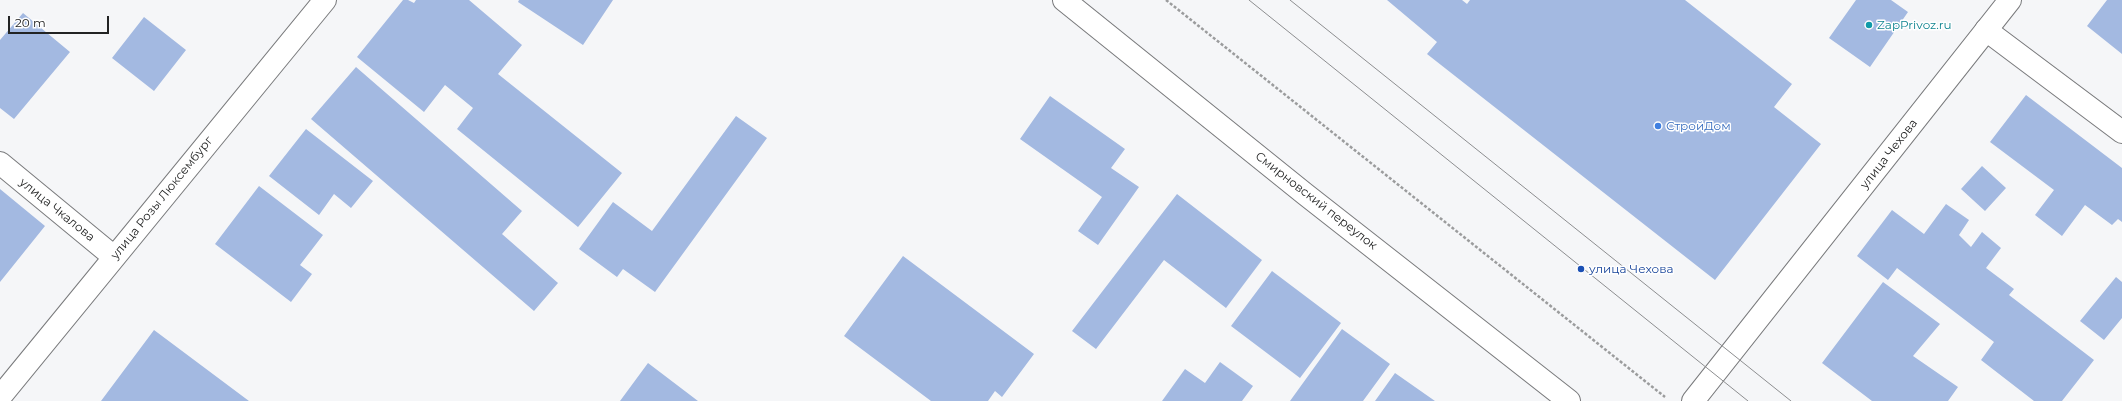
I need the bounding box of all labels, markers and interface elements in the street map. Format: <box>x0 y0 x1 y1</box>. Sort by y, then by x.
scale bar <box>10 8 111 34</box>
text: 20 m <box>15 15 46 30</box>
place label: ZapPrivoz.ru <box>1877 18 1952 32</box>
marker: ZapPrivoz.ru <box>1864 20 1874 30</box>
street label: улица Чехова <box>1857 116 1921 192</box>
place label: СтройДом <box>1666 119 1731 133</box>
marker: СтройДом <box>1653 121 1663 131</box>
street label: улица Розы Люксембург <box>108 134 216 262</box>
street label: Смирновский переулок <box>1252 149 1380 253</box>
street label: улица Чкалова <box>17 175 97 245</box>
place label: улица Чехова <box>1589 262 1673 276</box>
marker: улица Чехова <box>1576 264 1586 274</box>

